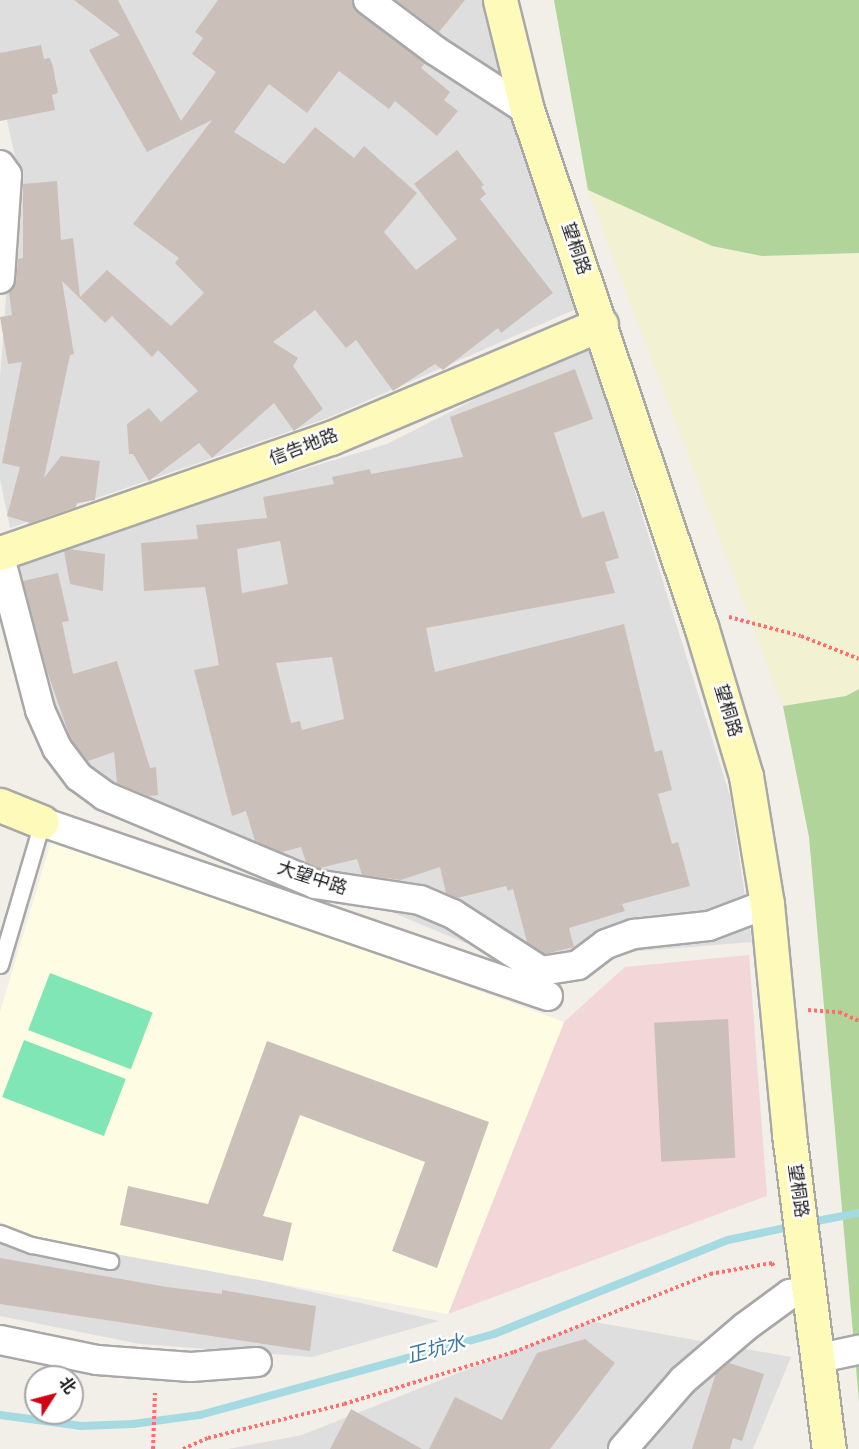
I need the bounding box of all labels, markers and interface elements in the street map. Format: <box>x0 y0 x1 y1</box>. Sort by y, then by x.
street label: 望桐路 <box>556 220 594 278</box>
street label: 信告地路 <box>267 425 341 471</box>
street label: 望桐路 <box>709 682 745 740</box>
street label: 大望中路 <box>274 858 350 900</box>
street label: 望桐路 <box>783 1163 811 1219</box>
water label: 正坑水 <box>404 1331 468 1369</box>
north arrow <box>24 1365 84 1425</box>
text: 北 <box>56 1374 78 1397</box>

